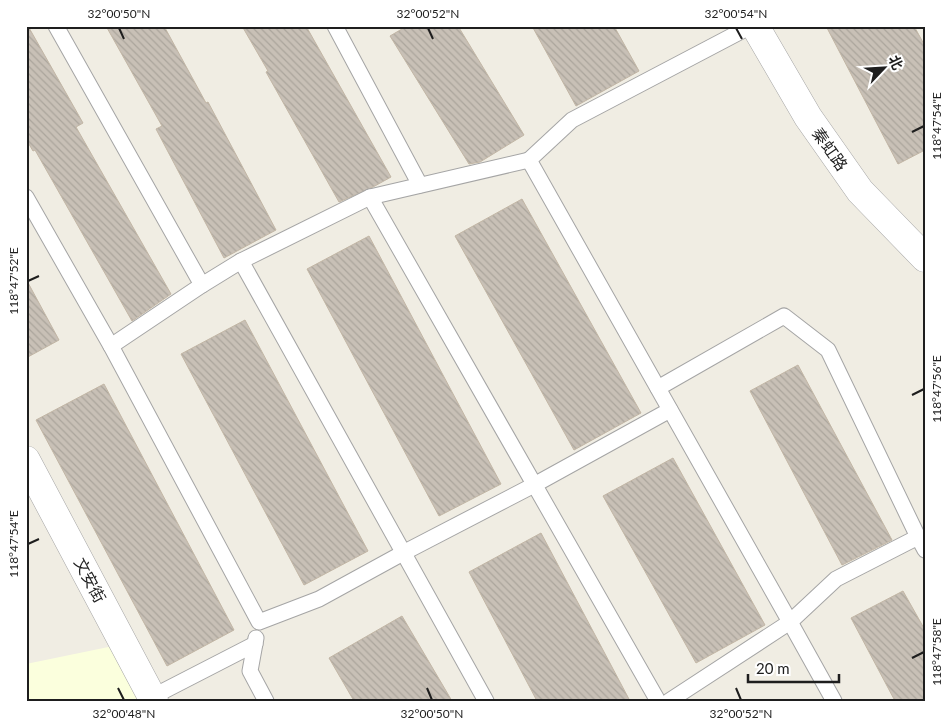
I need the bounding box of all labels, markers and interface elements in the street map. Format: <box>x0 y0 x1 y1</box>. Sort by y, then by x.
text: 32°00'50"N <box>88 6 150 21</box>
text: 32°00'52"N <box>397 6 459 21</box>
text: 32°00'54"N <box>705 6 767 21</box>
north arrow <box>858 42 908 92</box>
text: 北 <box>886 52 907 72</box>
text: 118°47'54"E <box>929 92 944 160</box>
street label: 秦虹路 <box>809 124 852 174</box>
text: 118°47'52"E <box>6 247 21 315</box>
text: 118°47'56"E <box>929 355 944 423</box>
text: 118°47'54"E <box>6 510 21 578</box>
street label: 文安街 <box>71 554 110 605</box>
text: 118°47'58"E <box>929 618 944 686</box>
scale bar <box>748 652 840 684</box>
text: 20 m <box>756 659 790 677</box>
text: 32°00'48"N <box>93 706 155 721</box>
text: 32°00'50"N <box>401 706 463 721</box>
text: 32°00'52"N <box>710 706 772 721</box>

